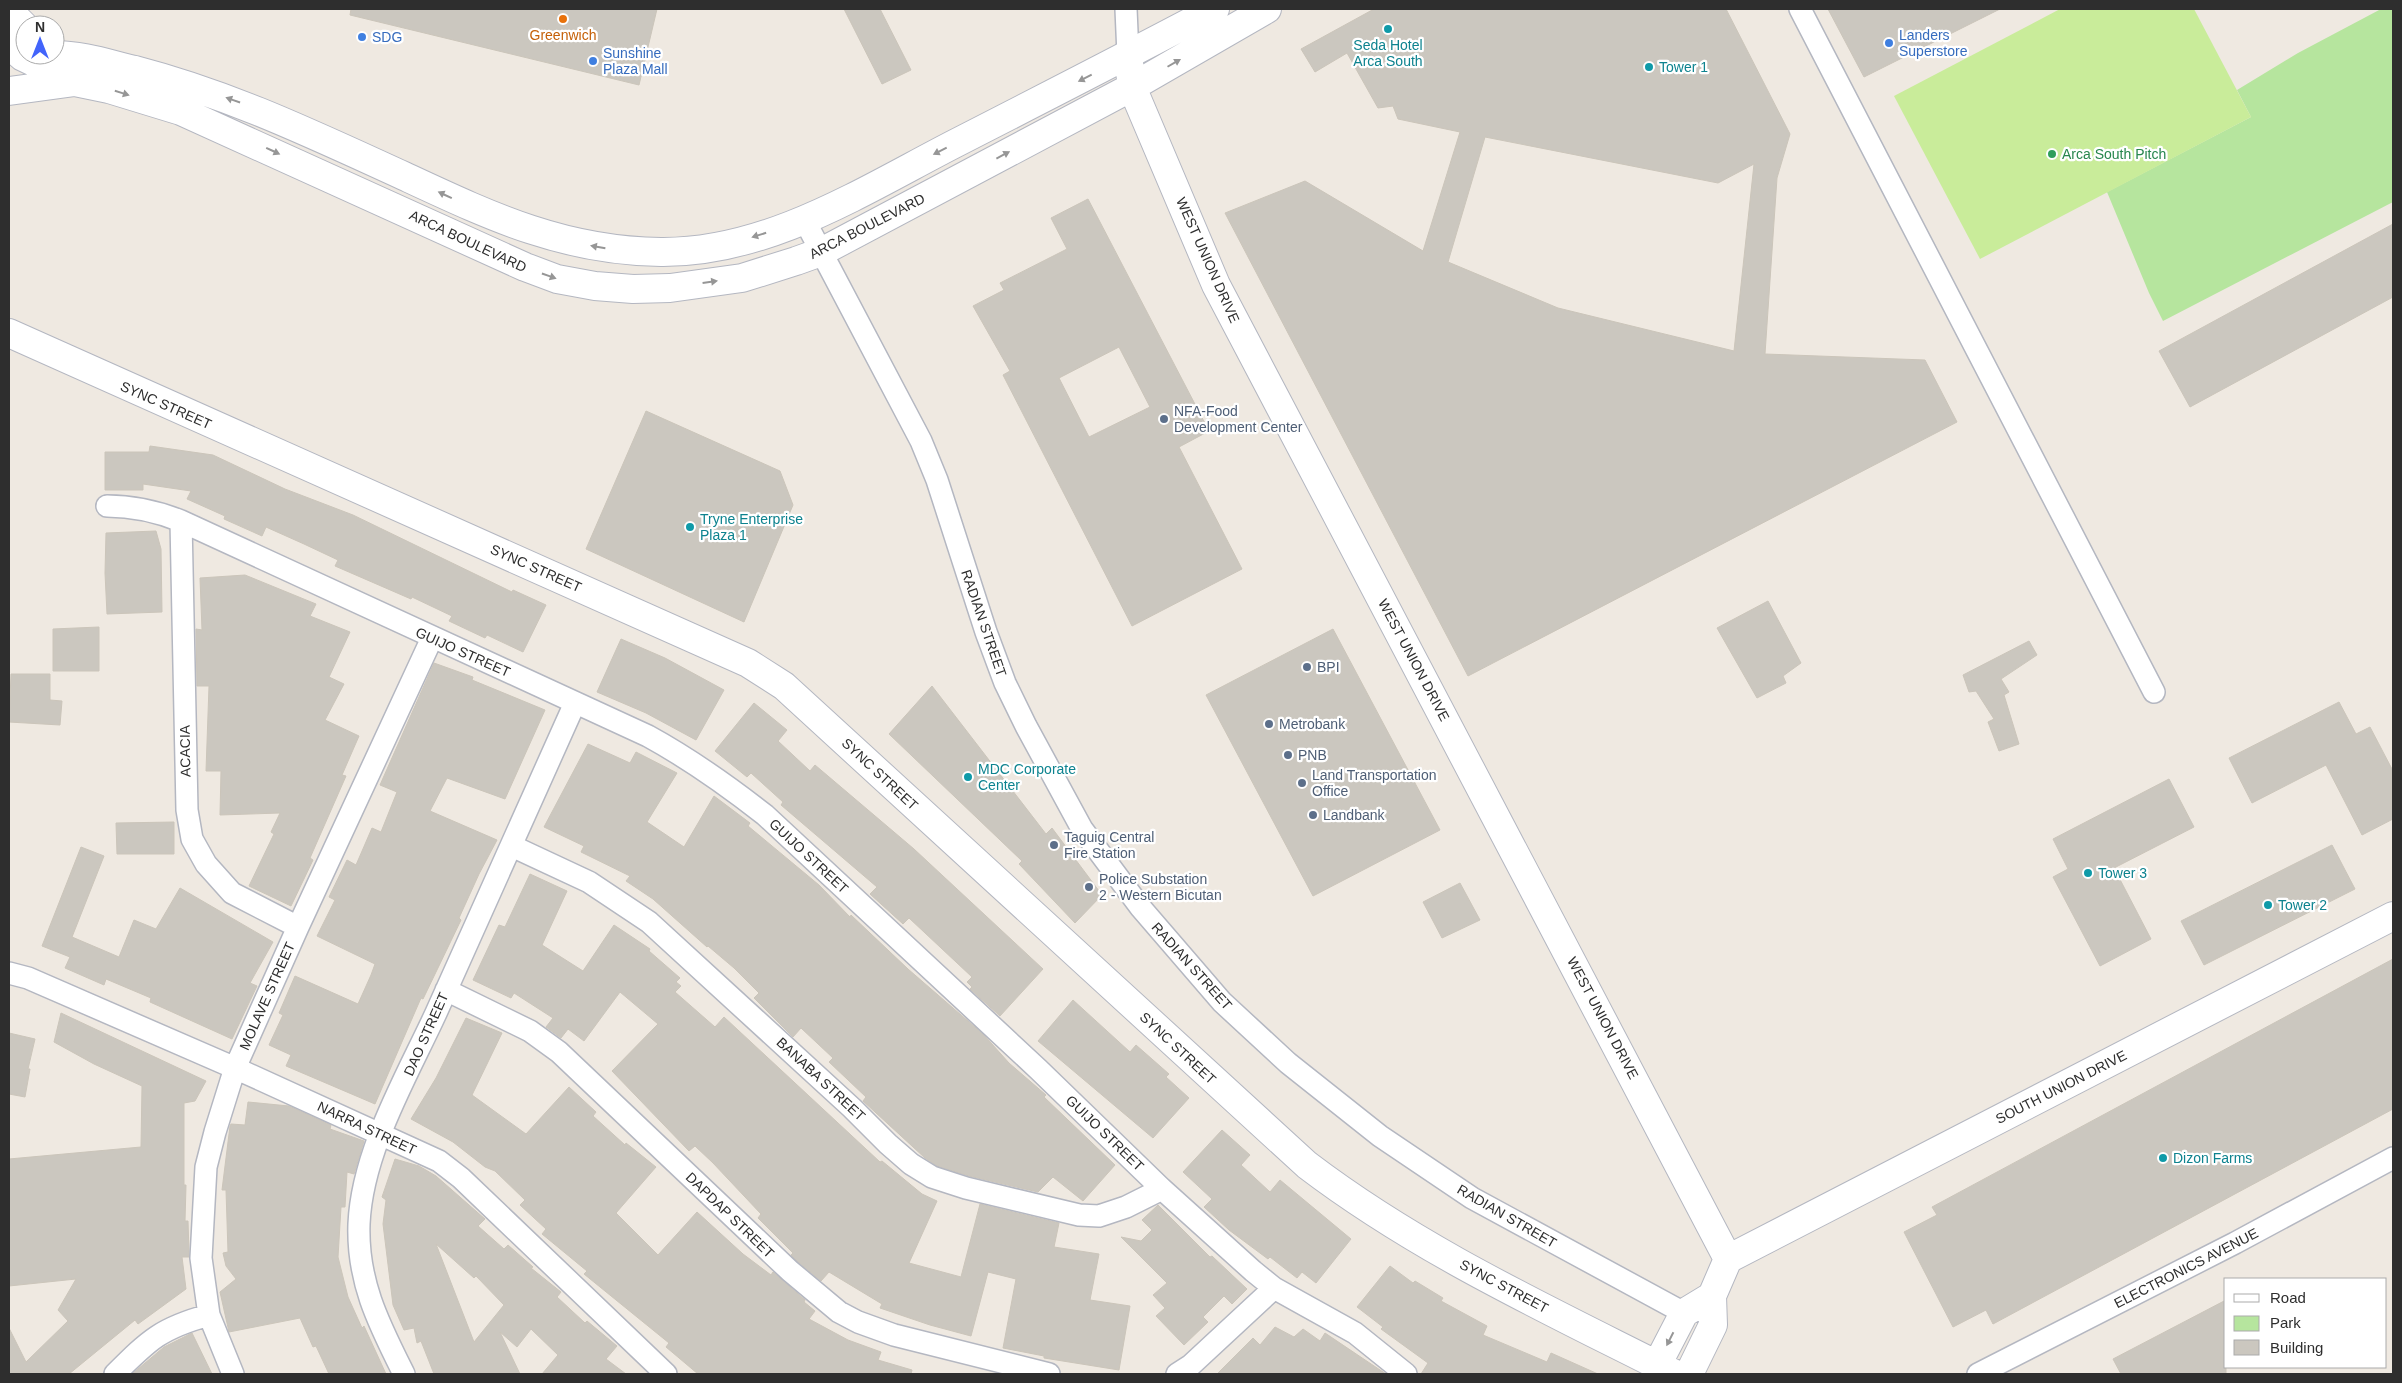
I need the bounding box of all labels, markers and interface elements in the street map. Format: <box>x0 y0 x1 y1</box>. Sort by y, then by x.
marker: Greenwich <box>557 13 569 25</box>
north arrow <box>15 15 65 65</box>
text: N <box>35 19 45 35</box>
marker: Seda Hotel Arca South <box>1382 23 1394 35</box>
place label: Greenwich <box>530 27 596 43</box>
place label: Landers Superstore <box>1899 27 1968 59</box>
place label: SDG <box>372 29 402 45</box>
marker: SDG <box>356 31 368 43</box>
place label: Seda Hotel Arca South <box>1353 37 1423 69</box>
marker: Landers Superstore <box>1883 37 1895 49</box>
place label: Sunshine Plaza Mall <box>603 45 668 77</box>
marker: Sunshine Plaza Mall <box>587 55 599 67</box>
one-way arrow <box>1167 58 1181 67</box>
place label: Tower 1 <box>1659 59 1708 75</box>
marker: Tower 1 <box>1643 61 1655 73</box>
one-way arrow <box>1078 74 1092 82</box>
one-way arrow <box>115 89 130 97</box>
one-way arrow <box>225 96 240 104</box>
place label: Arca South Pitch <box>2062 146 2166 162</box>
one-way arrow <box>266 147 280 155</box>
one-way arrow <box>933 147 947 155</box>
marker: Arca South Pitch <box>2046 148 2058 160</box>
one-way arrow <box>996 151 1010 159</box>
street label: ARCA BOULEVARD <box>807 190 927 262</box>
one-way arrow <box>438 191 452 199</box>
street label: WEST UNION DRIVE <box>1173 195 1243 325</box>
street label: ARCA BOULEVARD <box>407 207 529 275</box>
one-way arrow <box>751 232 766 240</box>
one-way arrow <box>590 243 606 251</box>
one-way arrow <box>541 273 556 280</box>
one-way arrow <box>702 278 718 286</box>
street label: SYNC STREET <box>118 378 214 432</box>
place label: NFA-Food Development Center <box>1174 403 1303 435</box>
marker: NFA-Food Development Center <box>1158 413 1170 425</box>
place label: Tryne Enterprise Plaza 1 <box>700 511 803 543</box>
marker: Tryne Enterprise Plaza 1 <box>684 521 696 533</box>
street label: SYNC STREET <box>488 541 584 595</box>
street label: RADIAN STREET <box>958 567 1010 679</box>
street label: WEST UNION DRIVE <box>1375 596 1453 724</box>
street label: GUIJO STREET <box>413 624 513 680</box>
place label: BPI <box>1317 659 1340 675</box>
marker: BPI <box>1301 661 1313 673</box>
place label: Metrobank <box>1279 716 1346 732</box>
marker: Metrobank <box>1263 718 1275 730</box>
street label: ACACIA <box>177 724 193 777</box>
street label: SYNC STREET <box>839 735 922 814</box>
place label: PNB <box>1298 747 1327 763</box>
marker: PNB <box>1282 749 1294 761</box>
place label: MDC Corporate Center <box>978 761 1076 793</box>
place label: Land Transportation Office <box>1312 767 1437 799</box>
marker: MDC Corporate Center <box>962 771 974 783</box>
marker: Land Transportation Office <box>1296 777 1308 789</box>
place label: Landbank <box>1323 807 1386 823</box>
marker: Landbank <box>1307 809 1319 821</box>
street label: GUIJO STREET <box>766 815 852 897</box>
place label: Taguig Central Fire Station <box>1064 829 1154 861</box>
marker: Taguig Central Fire Station <box>1048 839 1060 851</box>
place label: Tower 3 <box>2098 865 2147 881</box>
marker: Tower 3 <box>2082 867 2094 879</box>
place label: Police Substation 2 - Western Bicutan <box>1099 871 1222 903</box>
marker: Police Substation 2 - Western Bicutan <box>1083 881 1095 893</box>
place label: Tower 2 <box>2278 897 2327 913</box>
marker: Tower 2 <box>2262 899 2274 911</box>
street label: RADIAN STREET <box>1149 919 1236 1013</box>
street label: MOLAVE STREET <box>236 939 298 1052</box>
street label: WEST UNION DRIVE <box>1564 954 1642 1082</box>
street label: DAO STREET <box>400 989 452 1078</box>
street label: SYNC STREET <box>1137 1009 1220 1088</box>
street label: BANABA STREET <box>773 1034 869 1124</box>
street label: SOUTH UNION DRIVE <box>1993 1047 2129 1127</box>
street label: GUIJO STREET <box>1063 1092 1148 1174</box>
street label: NARRA STREET <box>315 1098 419 1158</box>
place label: Dizon Farms <box>2173 1150 2252 1166</box>
marker: Dizon Farms <box>2157 1152 2169 1164</box>
street label: DAPDAP STREET <box>683 1169 778 1262</box>
street label: RADIAN STREET <box>1454 1181 1560 1251</box>
street label: ELECTRONICS AVENUE <box>2111 1225 2261 1311</box>
street label: SYNC STREET <box>1457 1256 1551 1316</box>
legend <box>2224 1278 2387 1368</box>
text: Road <box>2270 1289 2306 1306</box>
text: Park <box>2270 1314 2301 1331</box>
one-way arrow <box>1666 1332 1674 1346</box>
text: Building <box>2270 1339 2323 1356</box>

